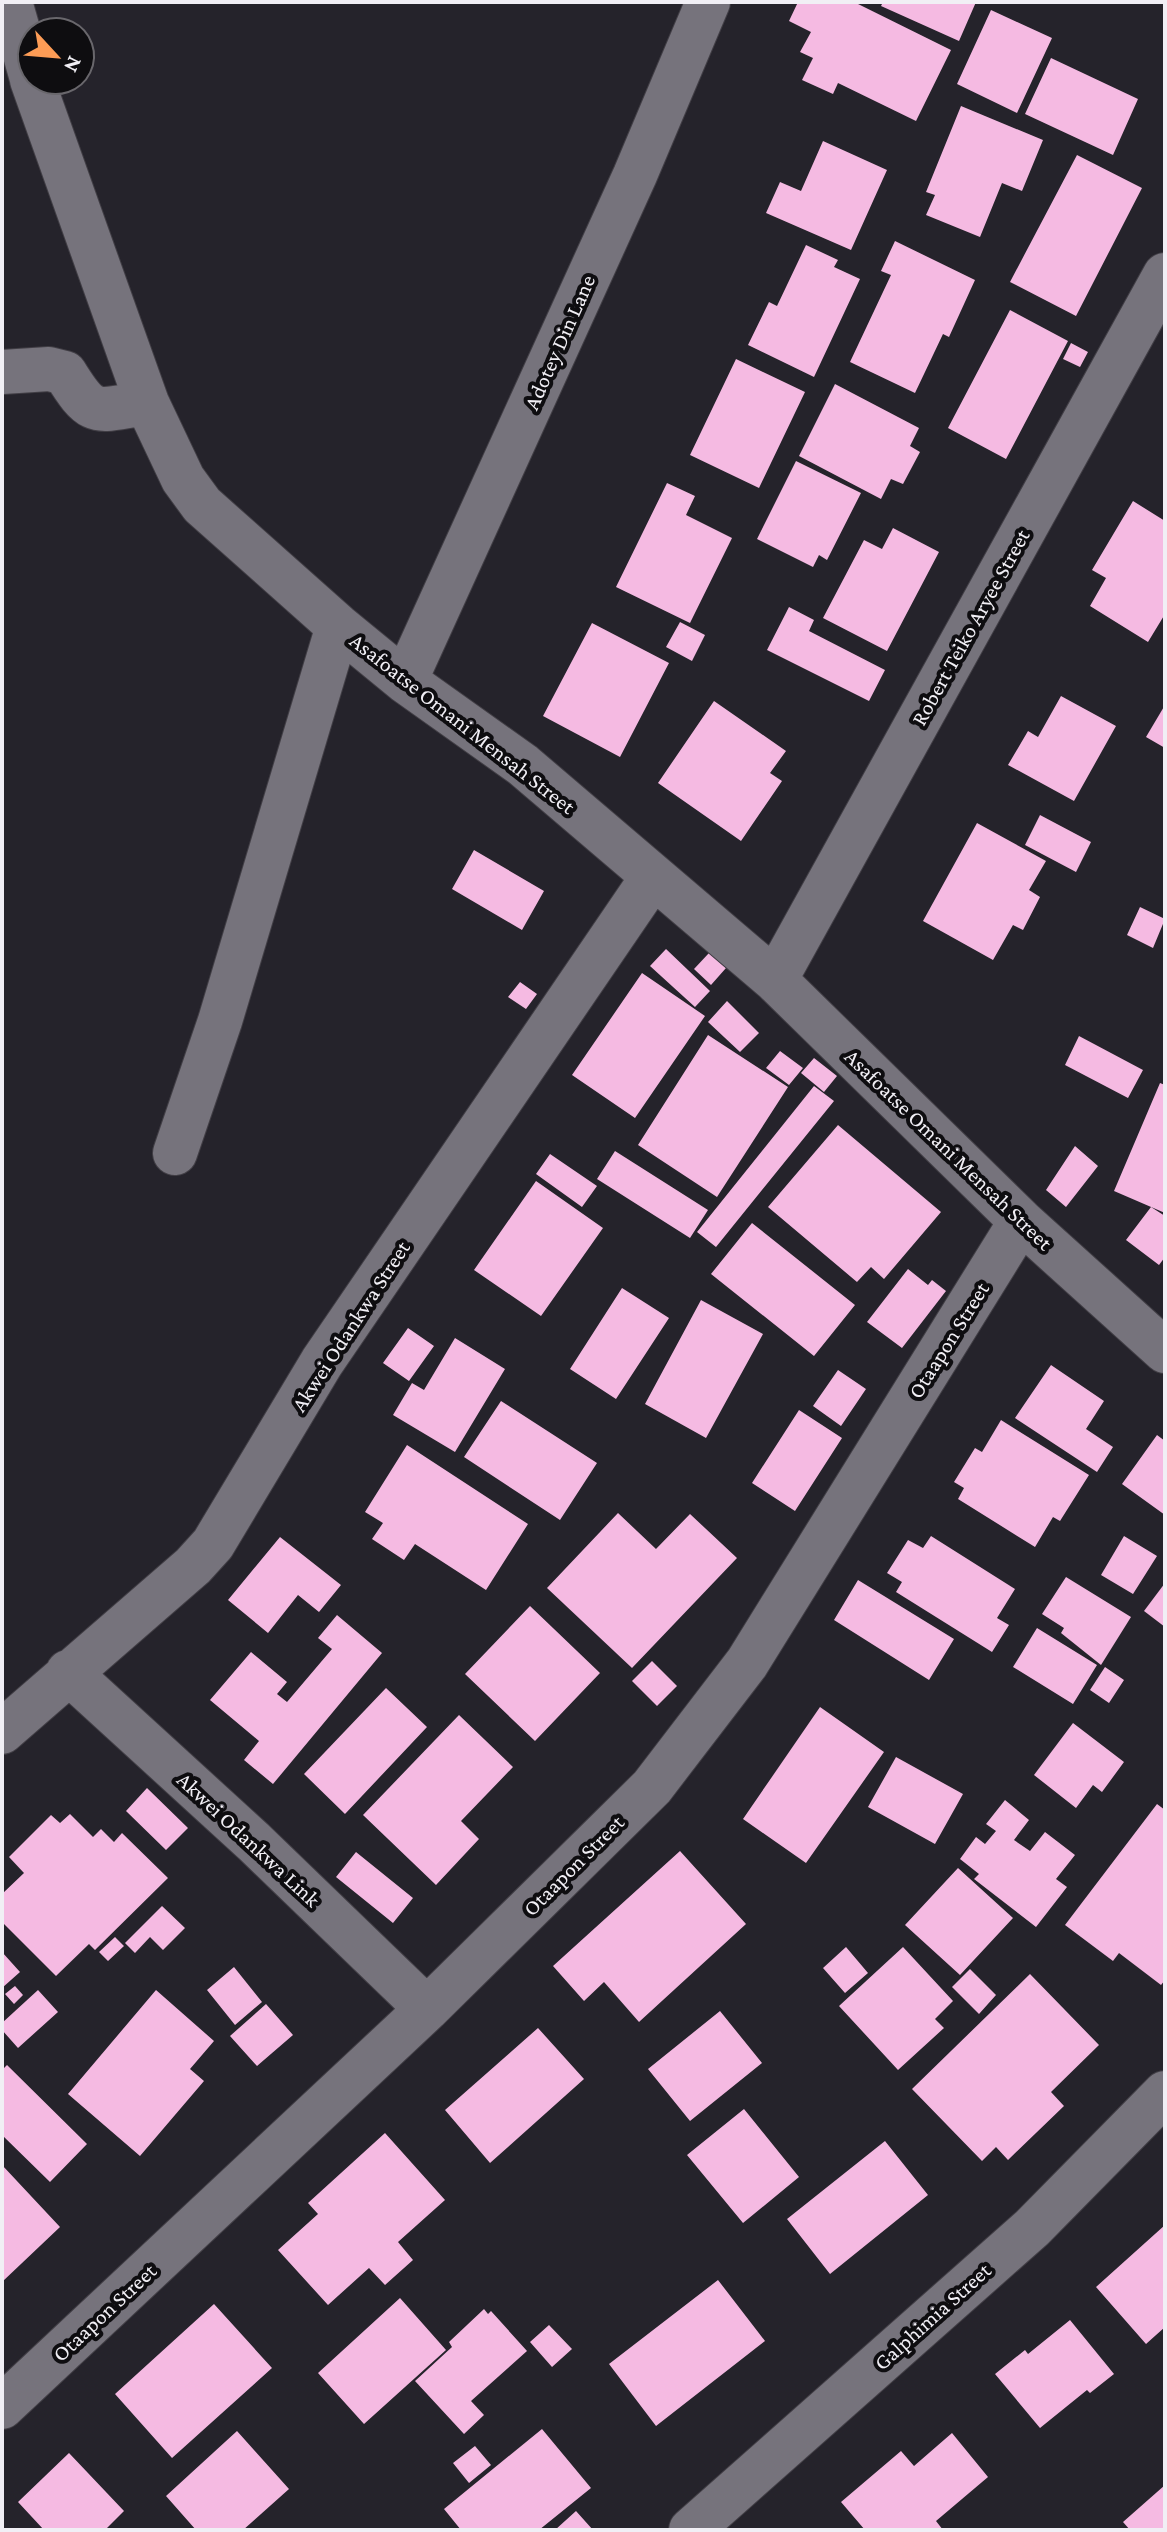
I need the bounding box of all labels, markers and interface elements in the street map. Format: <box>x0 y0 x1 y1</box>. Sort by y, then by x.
north arrow <box>16 16 96 96</box>
text: N <box>59 52 88 77</box>
street label: Adotey Din Lane <box>519 271 600 414</box>
street label: Robert Teiko Aryee Street <box>906 524 1035 730</box>
street label: Asafoatse Omani Mensah Street <box>345 628 581 819</box>
street label: Asafoatse Omani Mensah Street <box>840 1044 1058 1256</box>
street label: Akwei Odankwa Street <box>286 1236 415 1416</box>
street label: Otaapon Street <box>903 1277 994 1403</box>
street label: Akwei Odankwa Link <box>172 1767 326 1912</box>
street label: Otaapon Street <box>518 1809 629 1921</box>
street label: Galphimia Street <box>869 2257 996 2375</box>
street label: Otaapon Street <box>47 2258 162 2367</box>

